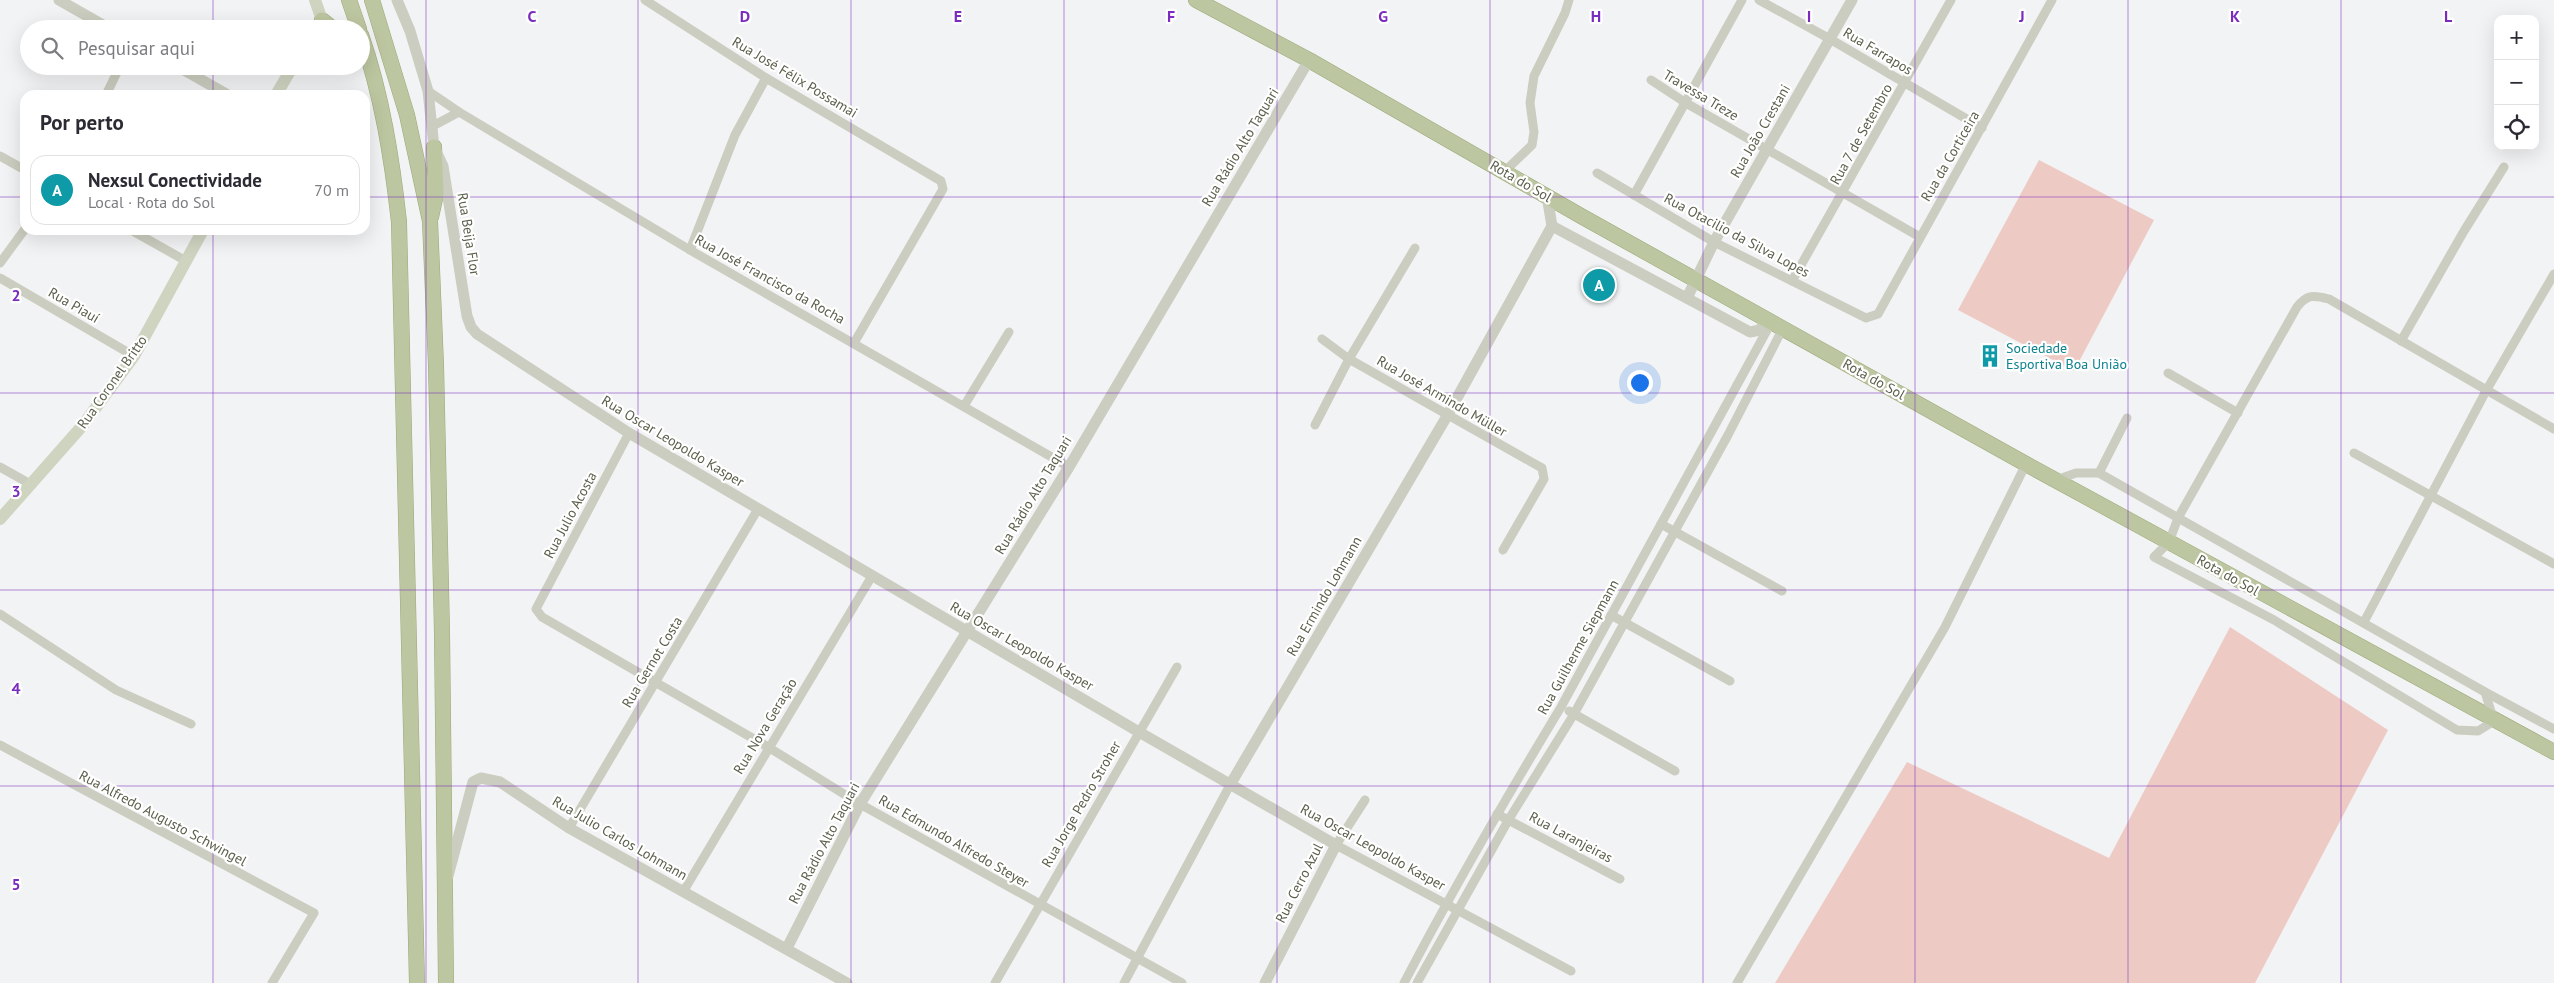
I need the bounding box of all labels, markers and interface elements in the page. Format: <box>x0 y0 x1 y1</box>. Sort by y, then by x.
text: C <box>528 6 537 26</box>
text: D <box>740 6 750 26</box>
text: E <box>954 6 962 26</box>
text: F <box>1167 6 1175 26</box>
text: G <box>1378 6 1388 26</box>
text: H <box>1591 6 1601 26</box>
text: I <box>1807 6 1811 26</box>
text: J <box>2018 6 2025 26</box>
text: K <box>2230 6 2240 26</box>
text: L <box>2444 6 2453 26</box>
map controls <box>2494 15 2539 150</box>
button: + <box>2494 15 2539 60</box>
search box <box>20 20 370 75</box>
street label: Rua Farrapos <box>1840 23 1916 79</box>
street label: Rua José Félix Possamai <box>729 32 861 122</box>
icon: search <box>38 34 66 62</box>
text: Pesquisar aqui <box>78 36 195 60</box>
button: − <box>2494 60 2539 105</box>
street label: Travessa Treze <box>1660 65 1742 125</box>
street label: Rua 7 de Setembro <box>1826 80 1896 188</box>
street label: Rua João Crestani <box>1726 81 1794 181</box>
street label: Rua Rádio Alto Taquari <box>1198 84 1282 210</box>
button: locate <box>2494 105 2539 150</box>
street label: Rua da Corticeira <box>1917 107 1983 205</box>
text: Por perto <box>40 109 124 136</box>
street label: Rota do Sol <box>1487 156 1555 206</box>
text: Nexsul Conectividade <box>88 168 262 192</box>
text: A <box>52 180 62 200</box>
text: 70 m <box>314 180 349 200</box>
street label: Rua Otacilio da Silva Lopes <box>1661 189 1813 281</box>
street label: Rua Beija Flor <box>454 191 484 277</box>
text: Local · Rota do Sol <box>88 192 215 212</box>
street label: Rua José Francisco da Rocha <box>692 230 848 328</box>
pin: A <box>1583 266 1615 304</box>
street label: Rua Piauí <box>45 283 103 327</box>
text: 2 <box>11 285 21 305</box>
street label: Rua Coronel Britto <box>73 332 151 432</box>
place label: Sociedade Esportiva Boa União <box>2006 339 2127 373</box>
building icon: Sociedade Esportiva Boa União <box>1977 343 2003 369</box>
street label: Rua José Armindo Müller <box>1374 351 1511 441</box>
street label: Rota do Sol <box>1840 355 1908 403</box>
your location <box>1627 370 1653 396</box>
street label: Rua Oscar Leopoldo Kasper <box>599 391 748 491</box>
street label: Rua Rádio Alto Taquari <box>991 432 1075 558</box>
street label: Rua Julio Acosta <box>540 468 600 562</box>
text: 3 <box>11 481 21 501</box>
street label: Rua Ermindo Lohmann <box>1282 533 1366 659</box>
street label: Rota do Sol <box>2194 551 2262 599</box>
street label: Rua Guilherme Siepmann <box>1533 576 1623 718</box>
street label: Rua Oscar Leopoldo Kasper <box>947 597 1097 695</box>
street label: Rua Gernot Costa <box>618 613 686 711</box>
street label: Rua Nova Geração <box>729 675 801 777</box>
text: 4 <box>11 678 21 698</box>
street label: Rua Jorge Pedro Stroher <box>1037 737 1125 870</box>
street label: Rua Alfredo Augusto Schwingel <box>76 766 250 870</box>
street label: Rua Rádio Alto Taquari <box>784 779 864 907</box>
street label: Rua Edmundo Alfredo Steyer <box>876 790 1033 892</box>
street label: Rua Julio Carlos Lohmann <box>549 792 691 884</box>
street label: Rua Oscar Leopoldo Kasper <box>1297 800 1449 894</box>
street label: Rua Laranjeiras <box>1526 807 1616 867</box>
street label: Rua Cerro Azul <box>1271 840 1327 926</box>
text: 5 <box>11 874 21 894</box>

